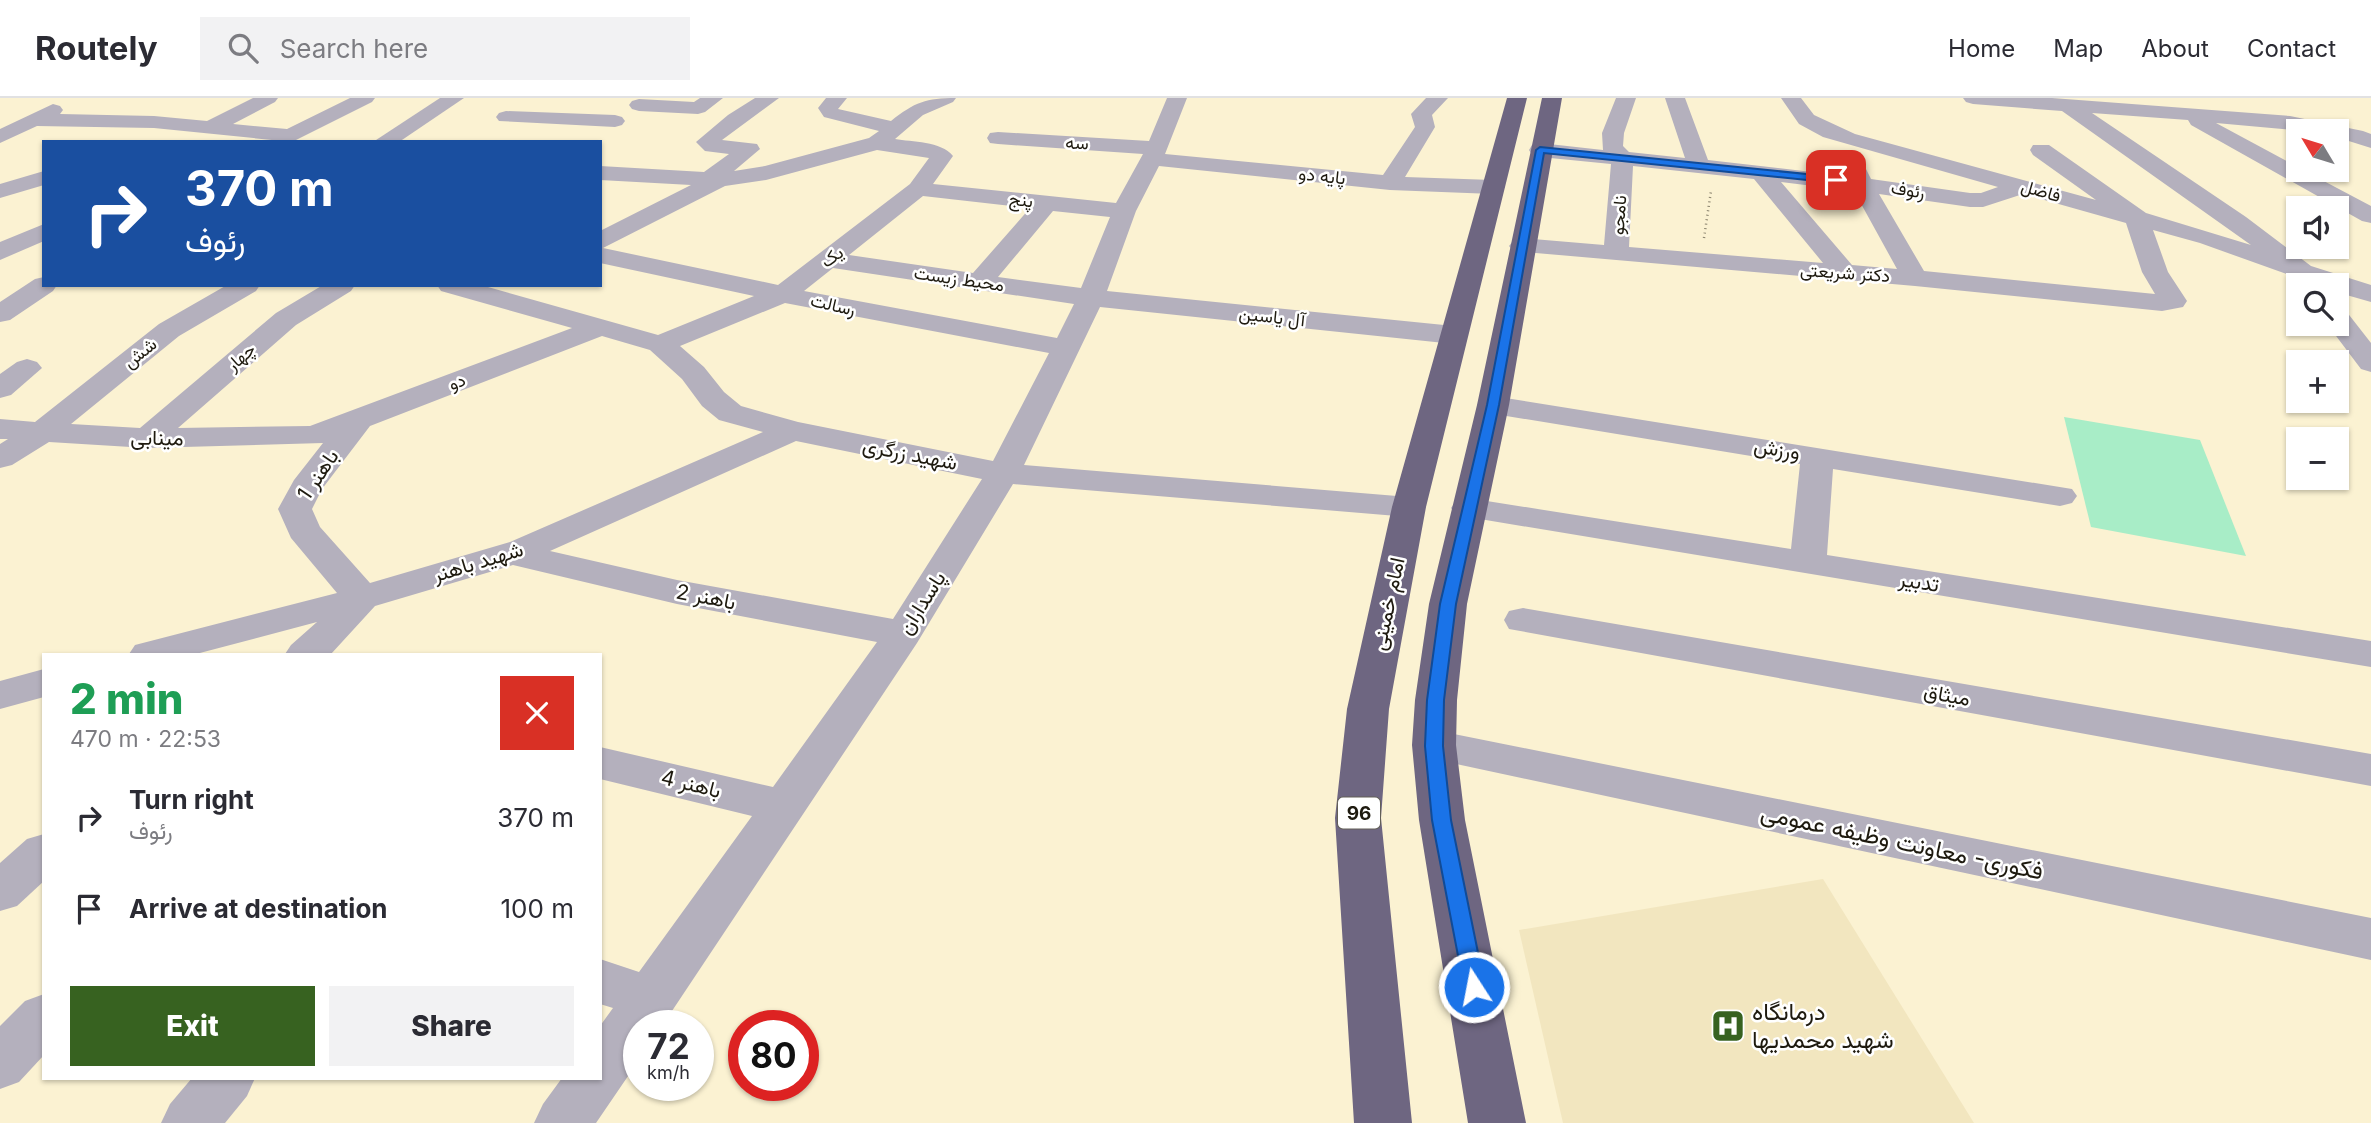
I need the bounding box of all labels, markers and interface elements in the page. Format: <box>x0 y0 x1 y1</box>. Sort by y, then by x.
search box <box>200 17 690 80</box>
text: Routely <box>35 28 158 68</box>
icon: search <box>224 29 262 67</box>
text: Search here <box>280 33 428 64</box>
text: Home <box>1948 34 2015 63</box>
text: Map <box>2053 34 2103 63</box>
text: About <box>2141 34 2209 63</box>
text: Contact <box>2247 34 2336 63</box>
north arrow <box>2286 119 2348 182</box>
map controls <box>2286 119 2349 490</box>
street label: سه <box>1065 131 1089 154</box>
pin <box>1806 150 1866 210</box>
text: 370 m <box>185 159 334 218</box>
icon: arrive <box>1817 161 1855 199</box>
street label: پایه دو <box>1297 163 1346 190</box>
icon: right <box>70 168 161 259</box>
street label: فاضل <box>2019 175 2063 207</box>
street label: رئوف <box>1889 176 1927 204</box>
street label: پنج <box>1008 188 1034 213</box>
street label: نامجو <box>1607 194 1631 236</box>
button: sound <box>2286 196 2349 259</box>
text: رئوف <box>185 221 246 260</box>
street label: یک <box>816 241 847 272</box>
street label: دکتر شریعتی <box>1799 259 1891 287</box>
street label: محیط زیست <box>912 262 1006 296</box>
button: search <box>2286 273 2349 336</box>
street label: رسالت <box>808 289 858 321</box>
street label: آل یاسین <box>1238 303 1308 332</box>
street label: شش <box>119 333 161 373</box>
street label: چهار <box>221 338 261 377</box>
button: + <box>2286 350 2349 413</box>
street label: دو <box>445 369 469 395</box>
street label: مینابی <box>130 425 184 450</box>
button: − <box>2286 427 2349 490</box>
street label: شهید زرگری <box>860 432 960 476</box>
street label: ورزش <box>1752 433 1802 465</box>
street label: باهنر 1 <box>292 445 344 505</box>
street label: شهید باهنر <box>429 536 526 588</box>
street label: امام خمینی <box>1365 555 1412 653</box>
street label: تدبیر <box>1896 566 1941 598</box>
street label: پاسداران <box>893 567 952 640</box>
street label: باهنر 2 <box>674 578 738 616</box>
text: 2 min <box>70 673 184 724</box>
button: close <box>500 676 574 750</box>
street label: میثاق <box>1922 678 1972 711</box>
text: 470 m · 22:53 <box>70 725 221 753</box>
street label: باهنر 4 <box>658 764 724 804</box>
text: Turn right <box>129 784 254 815</box>
street label: فکوری- معاونت وظیفه عمومی <box>1758 797 2046 887</box>
road number: 96 <box>1338 798 1380 828</box>
icon: right <box>70 799 108 837</box>
text: 370 m <box>497 802 574 833</box>
text: رئوف <box>129 817 173 845</box>
icon: arrive <box>70 890 108 928</box>
text: Arrive at destination <box>129 893 388 924</box>
text: 100 m <box>501 893 574 924</box>
position arrow <box>1437 950 1511 1024</box>
button: Exit <box>70 986 315 1066</box>
button: Share <box>329 986 574 1066</box>
place label: درمانگاه شهید محمدیها <box>1752 997 1894 1055</box>
hospital icon: درمانگاه شهید محمدیها <box>1709 1007 1747 1045</box>
speed limit sign: 80 <box>728 1010 819 1101</box>
text: 72 <box>647 1025 690 1067</box>
text: km/h <box>647 1062 690 1083</box>

